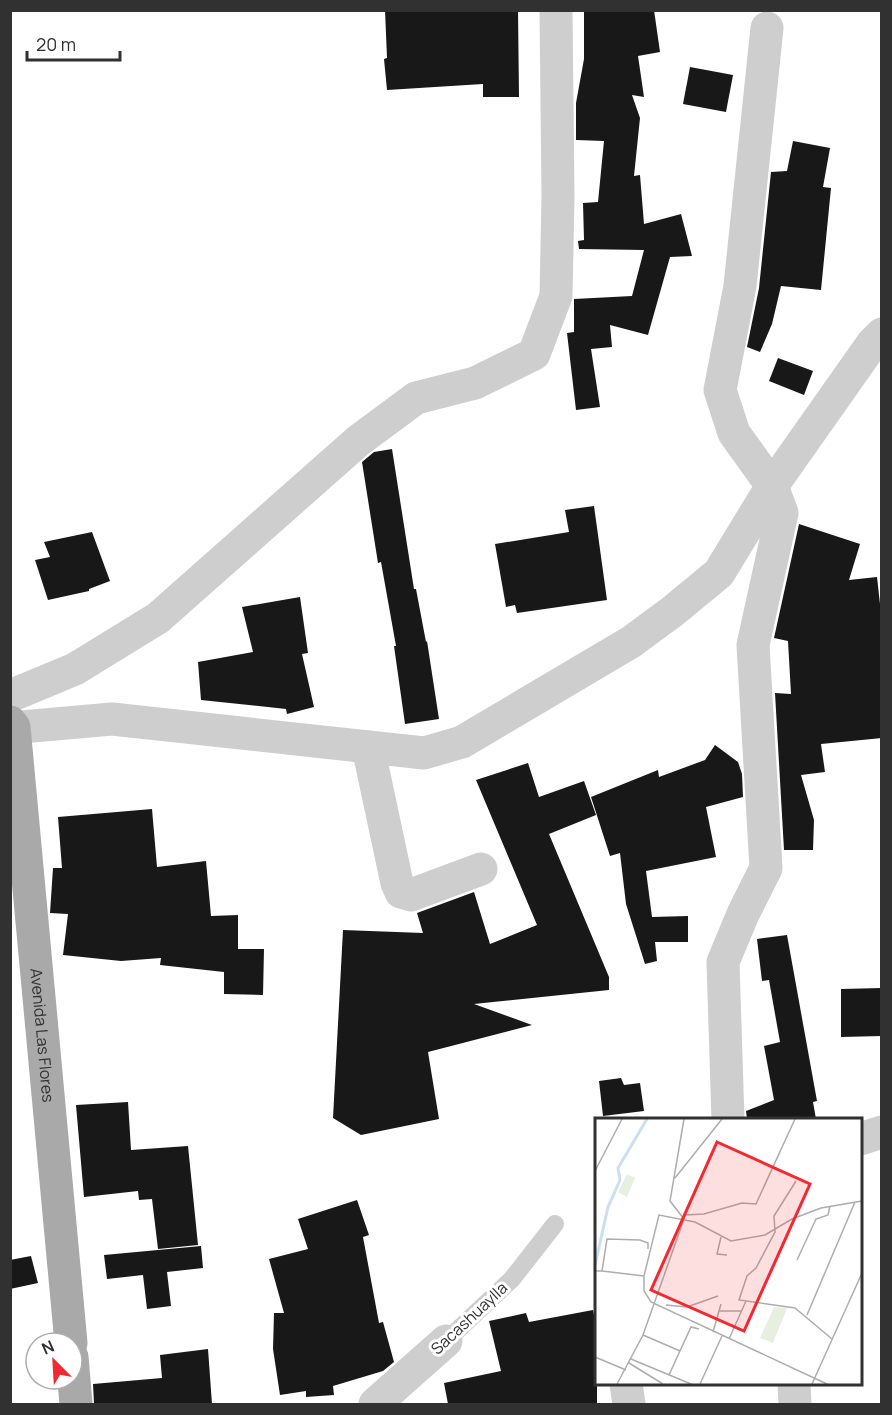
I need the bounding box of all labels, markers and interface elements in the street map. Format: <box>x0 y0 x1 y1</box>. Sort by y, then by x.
scale bar <box>27 24 120 62</box>
text: 20 m <box>36 32 76 56</box>
street label: Avenida Las Flores <box>25 967 60 1103</box>
inset map <box>595 1118 862 1385</box>
street label: Sacashuaylla <box>426 1277 512 1359</box>
north arrow <box>24 1331 84 1391</box>
text: N <box>38 1335 58 1360</box>

